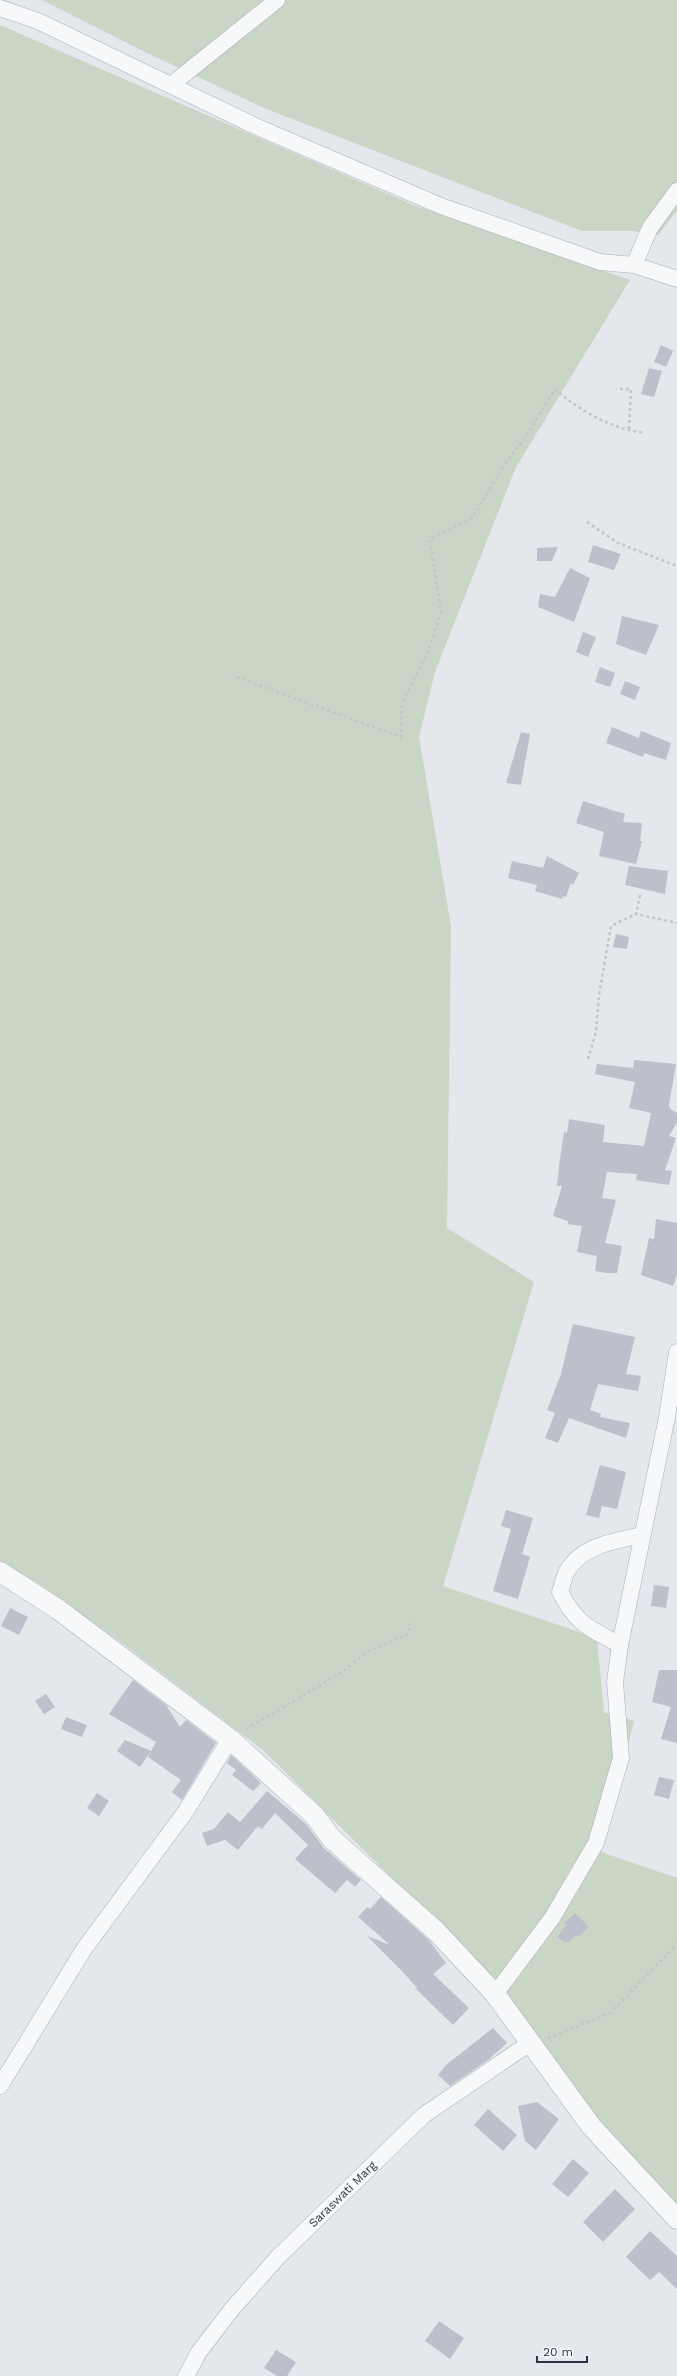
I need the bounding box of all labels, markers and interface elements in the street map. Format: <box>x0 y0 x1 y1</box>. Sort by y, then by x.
street label: Saraswati Marg <box>306 2158 380 2230</box>
scale bar <box>537 2338 587 2364</box>
text: 20 m <box>543 2345 573 2359</box>

